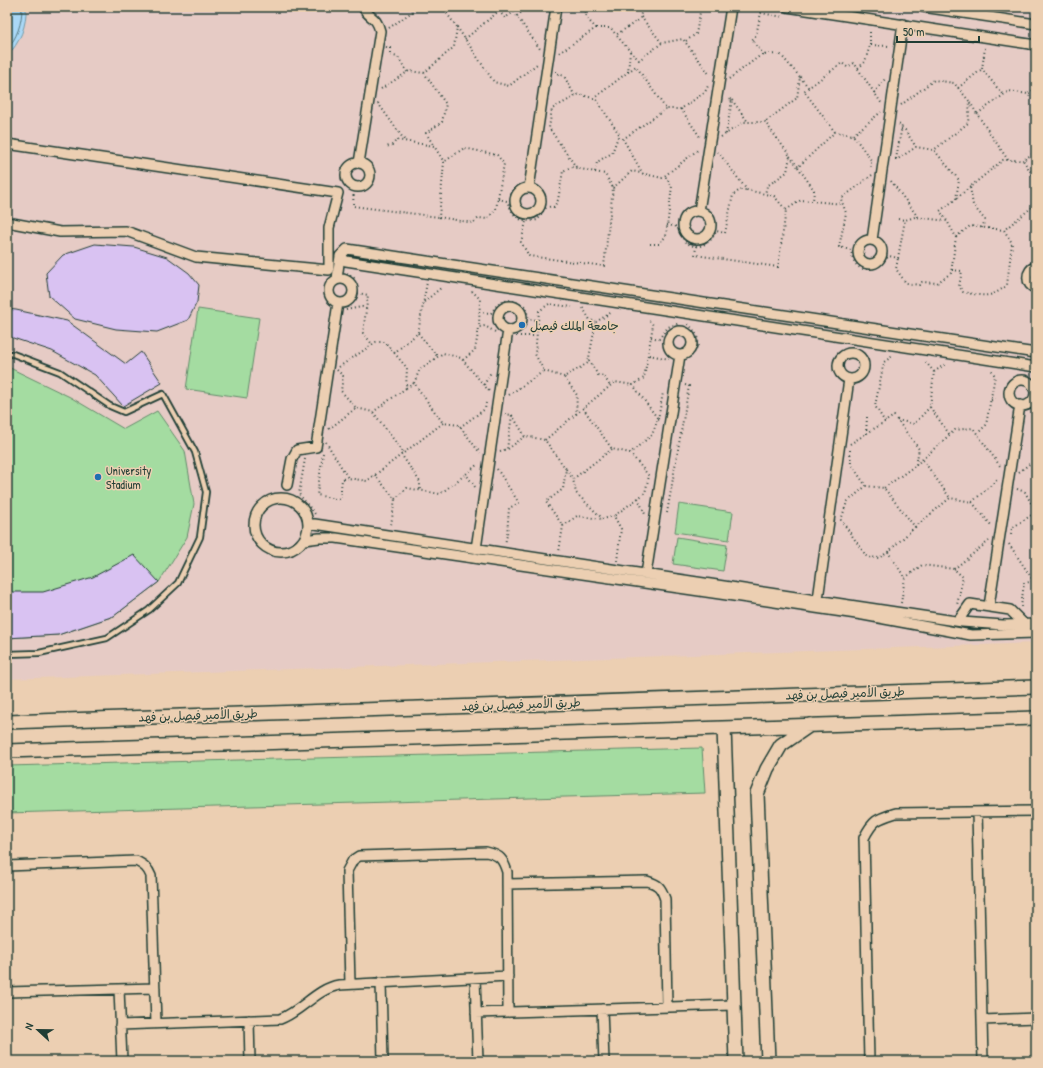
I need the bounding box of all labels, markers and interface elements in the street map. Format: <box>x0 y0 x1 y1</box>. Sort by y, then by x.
scale bar <box>897 18 979 44</box>
text: 50 m <box>903 23 924 40</box>
place label: جامعة الملك فيصل <box>530 317 619 334</box>
marker: جامعة الملك فيصل <box>517 320 527 330</box>
place label: University Stadium <box>106 462 151 493</box>
marker: University Stadium <box>93 472 103 482</box>
street label: طريق الأمير فيصل بن فهد <box>785 682 905 704</box>
street label: طريق الأمير فيصل بن فهد <box>461 693 581 715</box>
street label: طريق الأمير فيصل بن فهد <box>138 704 258 726</box>
north arrow <box>18 1010 58 1050</box>
text: N <box>21 1021 36 1032</box>

